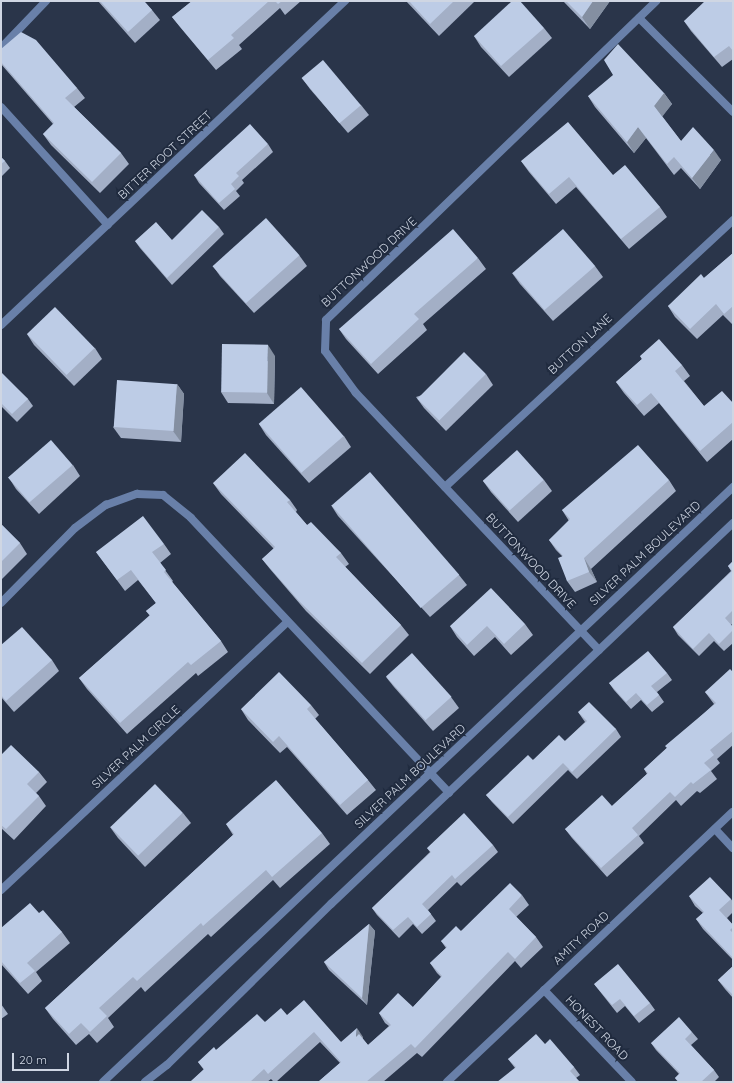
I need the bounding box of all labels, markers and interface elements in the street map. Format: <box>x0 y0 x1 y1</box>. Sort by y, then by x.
street label: BITTER ROOT STREET <box>115 108 215 202</box>
street label: BUTTONWOOD DRIVE <box>318 214 420 310</box>
street label: BUTTON LANE <box>545 311 615 377</box>
street label: SILVER PALM BOULEVARD <box>587 498 703 608</box>
street label: BUTTONWOOD DRIVE <box>483 510 579 612</box>
street label: SILVER PALM CIRCLE <box>89 702 183 792</box>
street label: SILVER PALM BOULEVARD <box>352 721 468 831</box>
street label: AMITY ROAD <box>550 908 612 968</box>
street label: HONEST ROAD <box>563 993 631 1063</box>
scale bar <box>14 1045 71 1071</box>
text: 20 m <box>19 1052 47 1067</box>

